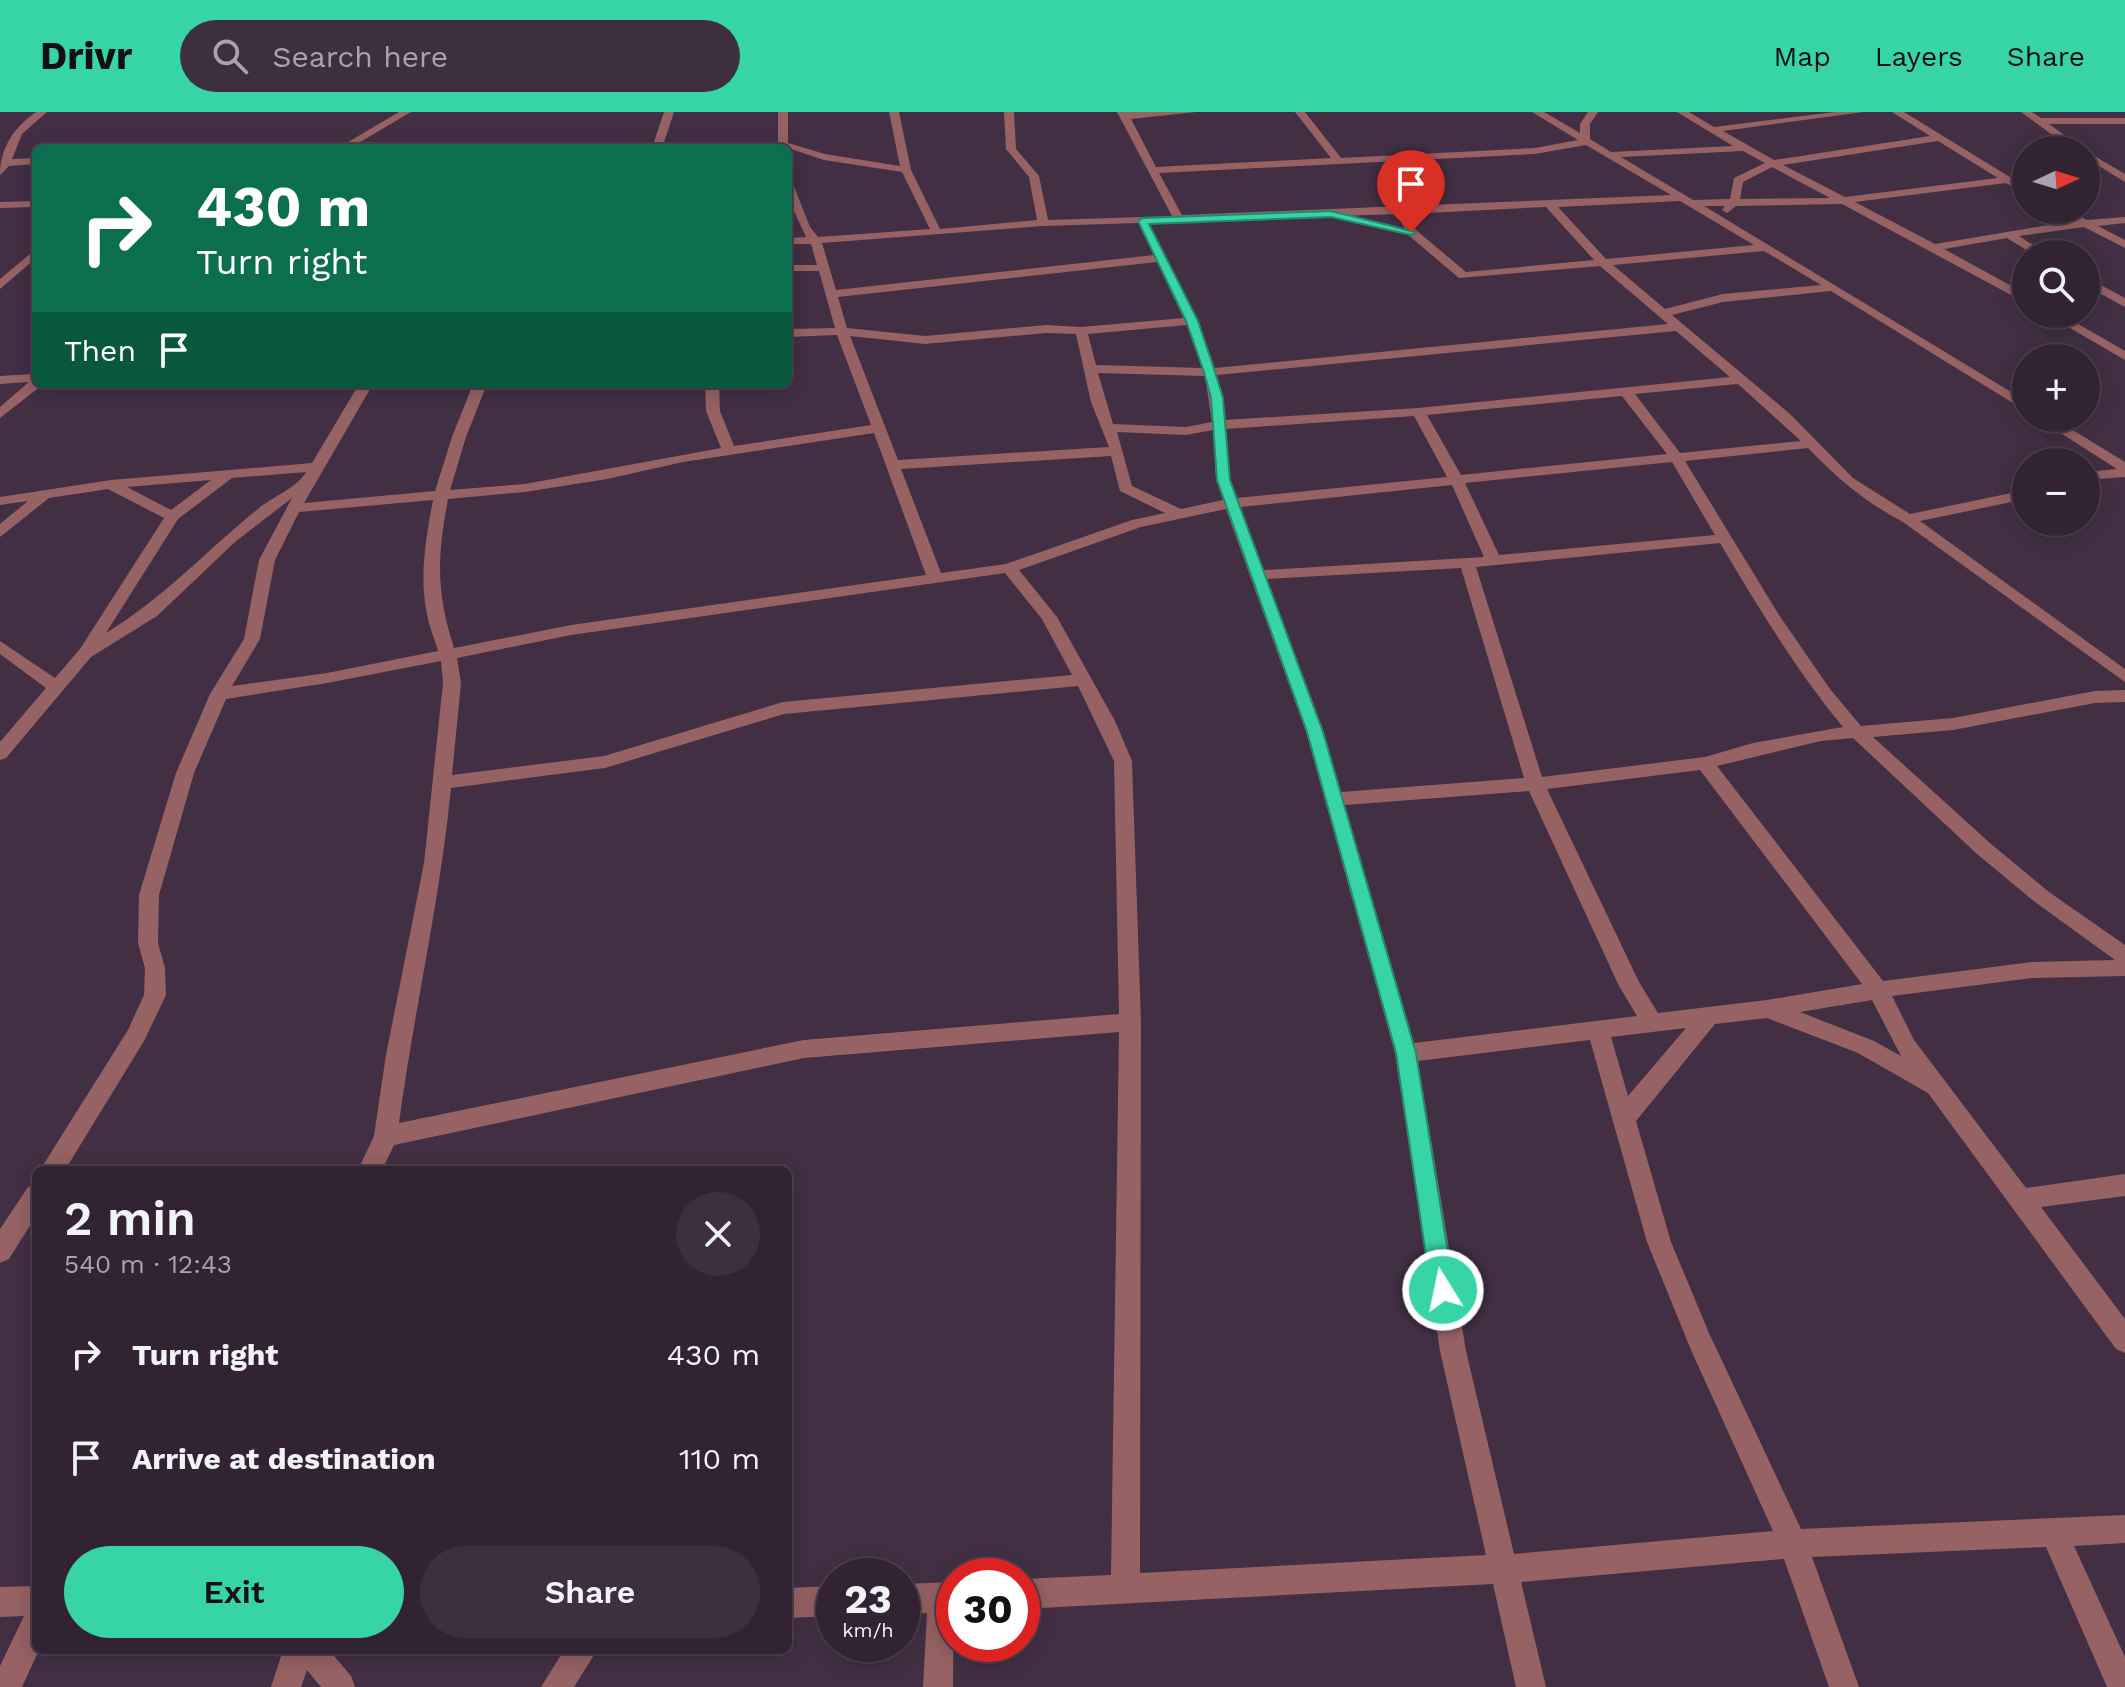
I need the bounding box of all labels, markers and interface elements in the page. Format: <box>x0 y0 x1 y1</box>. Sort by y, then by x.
search box <box>180 20 740 92</box>
text: Drivr <box>40 34 132 78</box>
icon: search <box>208 34 252 78</box>
text: Search here <box>272 39 448 74</box>
text: Map <box>1774 40 1831 73</box>
text: Layers <box>1875 40 1963 73</box>
text: Share <box>2007 40 2085 73</box>
north arrow <box>2012 136 2100 224</box>
map controls <box>2012 136 2100 536</box>
pin <box>1377 150 1445 232</box>
icon: arrive <box>1389 162 1433 206</box>
text: 430 m <box>196 174 370 240</box>
icon: right <box>64 176 168 280</box>
button: search <box>2012 240 2100 328</box>
text: Turn right <box>196 241 367 283</box>
icon: arrive <box>152 328 196 372</box>
text: Then <box>64 333 136 368</box>
button: + <box>2012 344 2100 432</box>
button: − <box>2012 448 2100 536</box>
text: 2 min <box>64 1190 196 1247</box>
button: close <box>676 1192 760 1276</box>
position arrow <box>1401 1248 1485 1332</box>
text: 540 m · 12:43 <box>64 1249 232 1279</box>
icon: right <box>64 1332 108 1376</box>
text: Turn right <box>132 1337 278 1372</box>
text: 430 m <box>667 1337 760 1372</box>
icon: arrive <box>64 1436 108 1480</box>
text: Arrive at destination <box>132 1441 436 1476</box>
text: 110 m <box>679 1441 760 1476</box>
button: Exit <box>64 1546 404 1638</box>
button: Share <box>420 1546 760 1638</box>
speed limit sign: 30 <box>936 1558 1040 1662</box>
text: 23 <box>844 1576 892 1623</box>
text: km/h <box>842 1618 894 1642</box>

